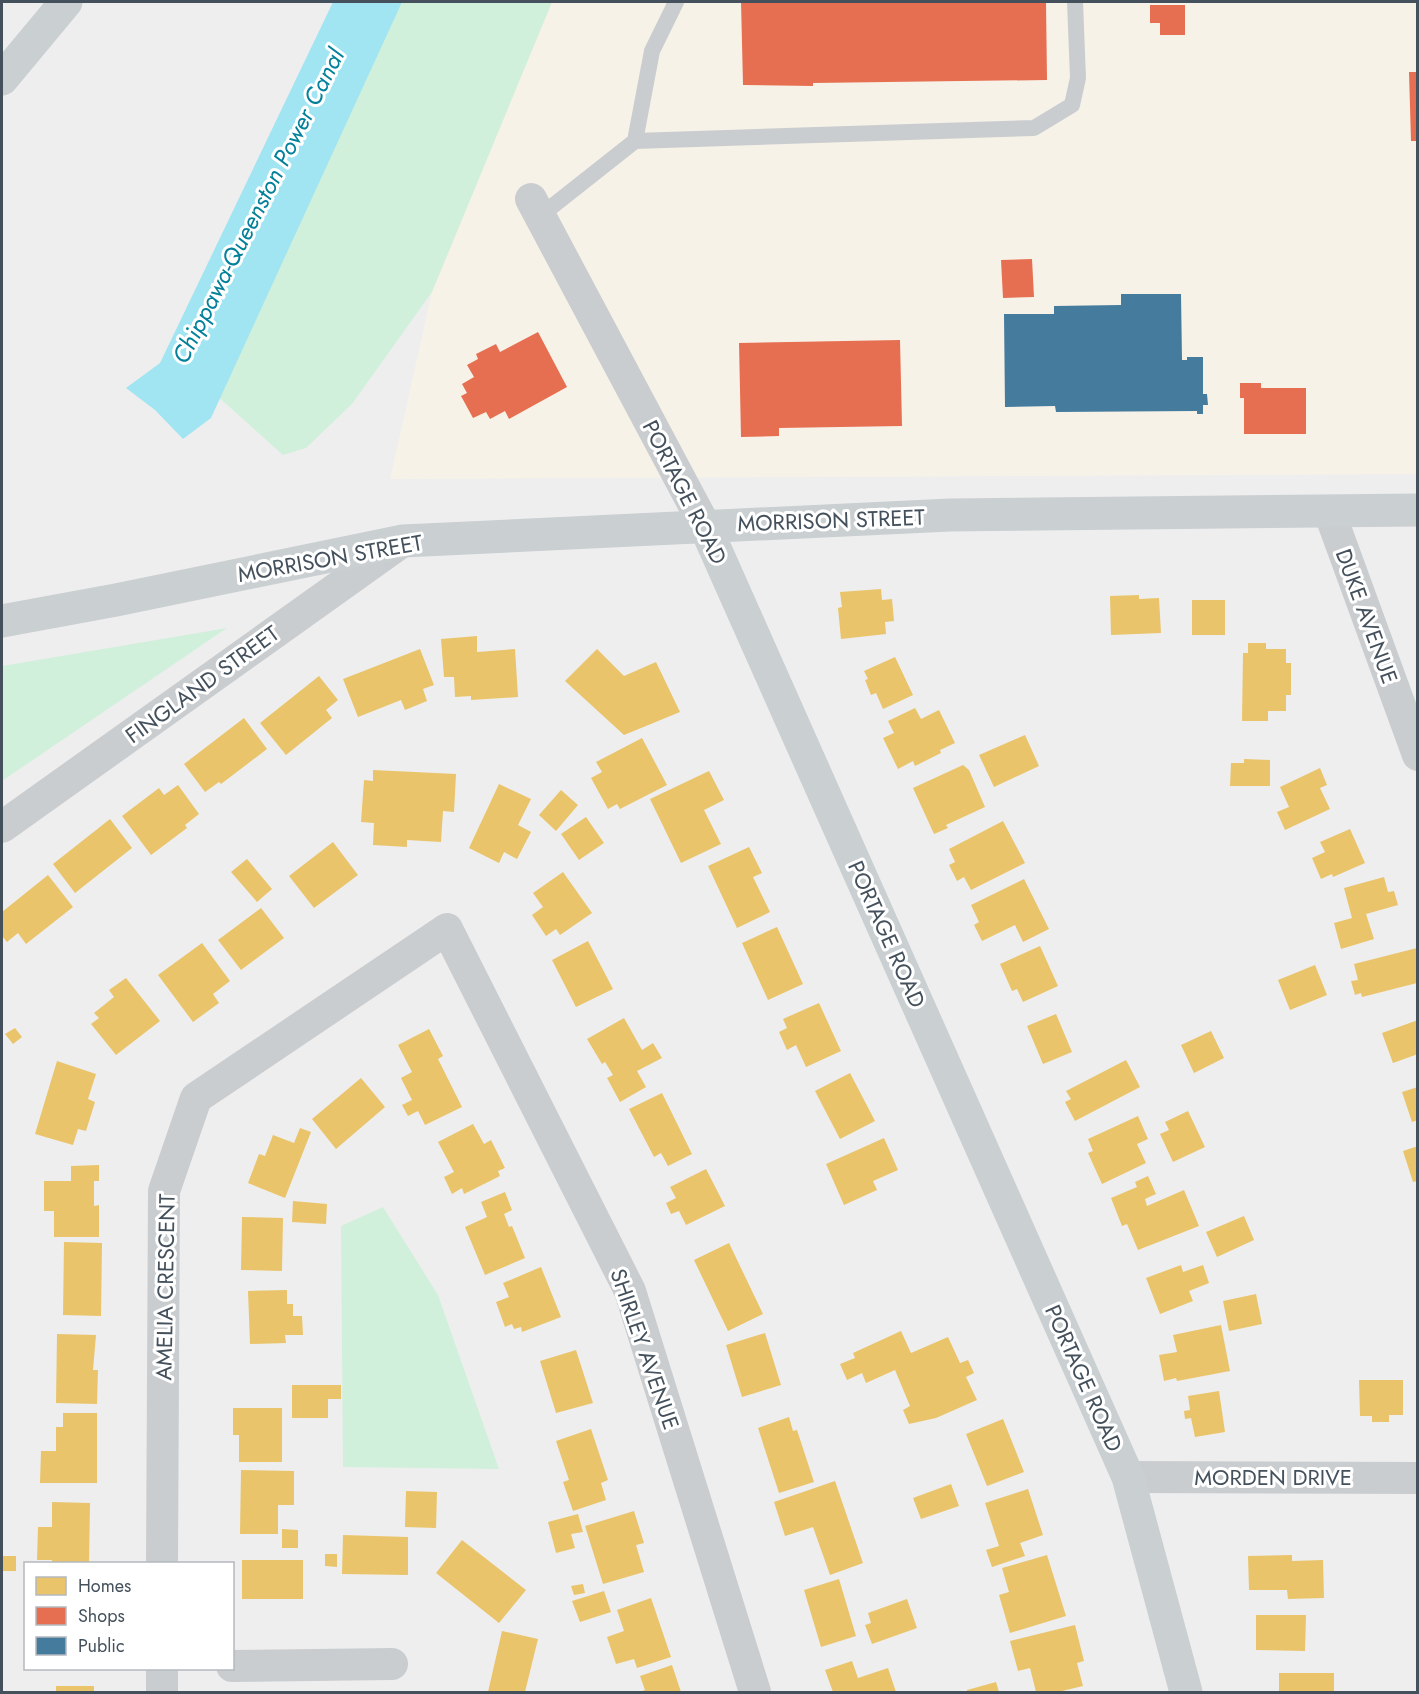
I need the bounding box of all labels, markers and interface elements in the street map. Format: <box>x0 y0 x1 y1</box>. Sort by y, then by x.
water label: Chippawa-Queenston Power Canal <box>163 41 354 369</box>
street label: PORTAGE ROAD <box>635 414 735 570</box>
street label: MORRISON STREET <box>737 501 926 539</box>
street label: MORRISON STREET <box>235 526 426 590</box>
street label: DUKE AVENUE <box>1328 544 1406 688</box>
street label: FINGLAND STREET <box>118 617 286 751</box>
street label: PORTAGE ROAD <box>840 855 934 1013</box>
street label: AMELIA CRESCENT <box>147 1193 183 1381</box>
street label: SHIRLEY AVENUE <box>602 1264 688 1434</box>
street label: PORTAGE ROAD <box>1037 1299 1131 1457</box>
street label: MORDEN DRIVE <box>1194 1461 1352 1493</box>
legend <box>24 1562 234 1670</box>
text: Homes <box>78 1573 131 1599</box>
text: Shops <box>78 1603 125 1629</box>
text: Public <box>78 1633 125 1659</box>

